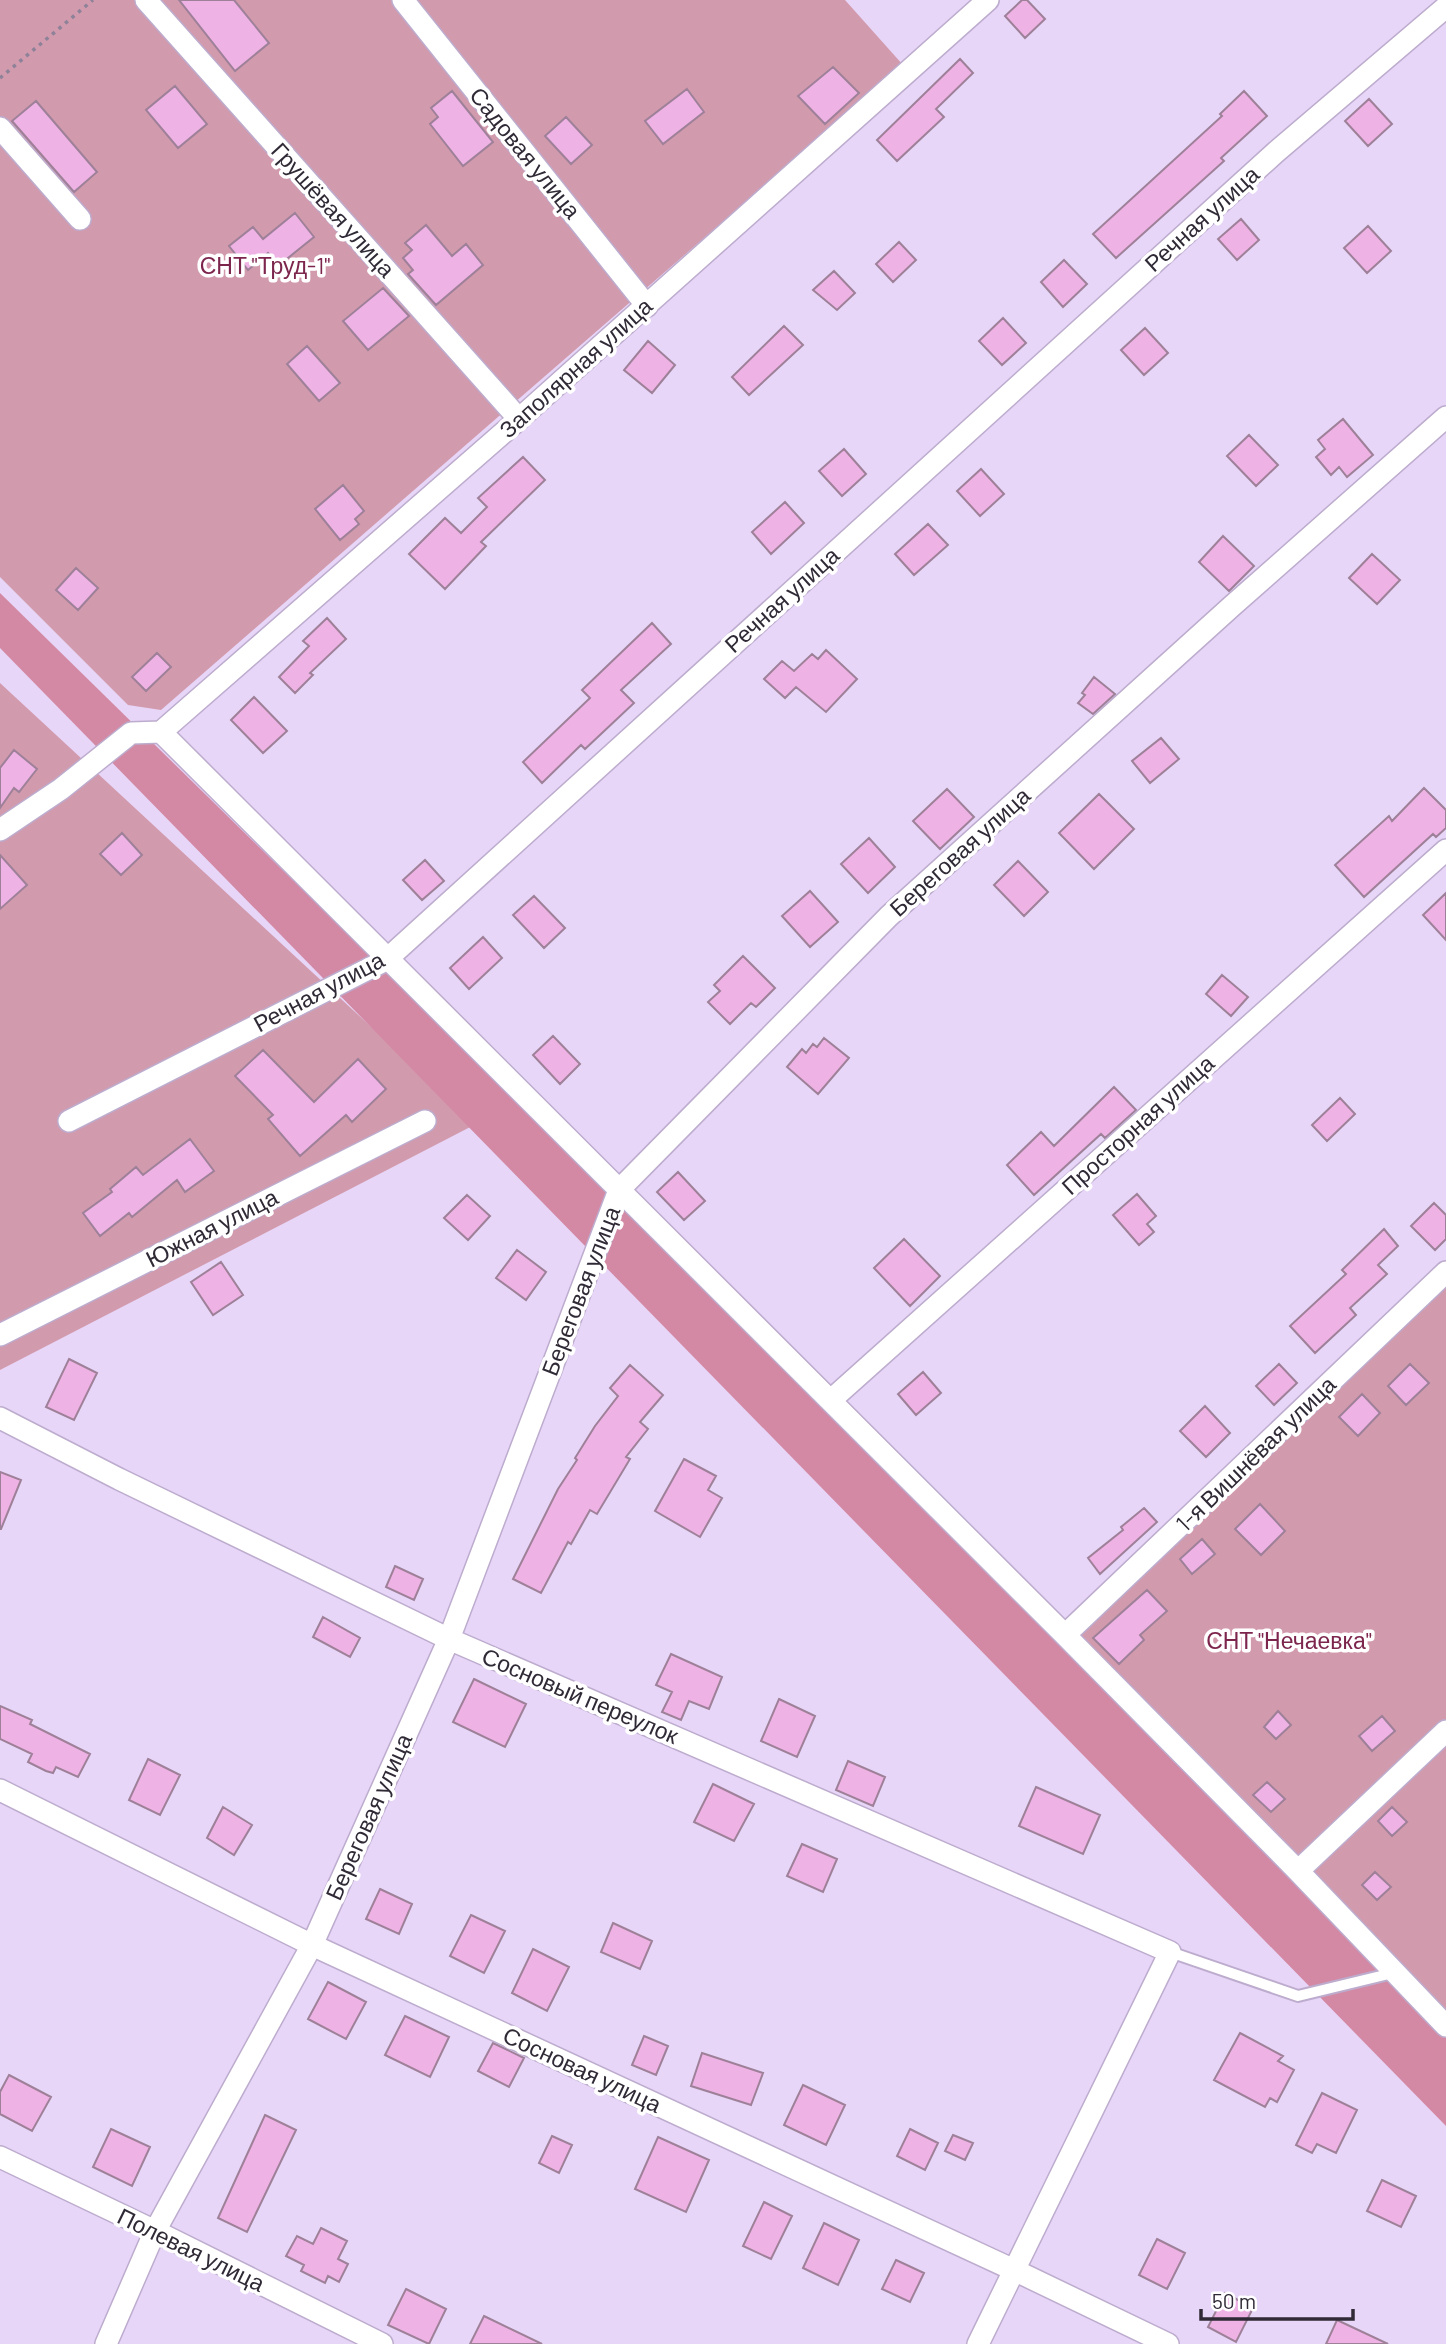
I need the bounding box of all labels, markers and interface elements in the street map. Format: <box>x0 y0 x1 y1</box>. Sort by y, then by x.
street label: Садовая улица <box>464 81 587 224</box>
street label: Грушёвая улица <box>266 136 402 283</box>
street label: Речная улица <box>1138 160 1264 277</box>
park label: СНТ "Труд-1" <box>200 251 330 279</box>
street label: Заполярная улица <box>493 291 658 443</box>
street label: Речная улица <box>718 541 844 658</box>
street label: Береговая улица <box>883 781 1035 922</box>
street label: Речная улица <box>248 945 389 1037</box>
street label: Просторная улица <box>1055 1048 1219 1200</box>
street label: Южная улица <box>141 1182 282 1272</box>
street label: Береговая улица <box>535 1202 625 1379</box>
street label: 1-я Вишнёвая улица <box>1170 1370 1341 1537</box>
park label: СНТ "Нечаевка" <box>1206 1626 1372 1654</box>
street label: Сосновый переулок <box>478 1641 684 1749</box>
street label: Береговая улица <box>319 1729 417 1904</box>
street label: Сосновая улица <box>499 2020 666 2118</box>
street label: Полевая улица <box>113 2201 270 2297</box>
scale bar <box>1201 2278 1353 2322</box>
text: 50 m <box>1212 2288 1256 2313</box>

